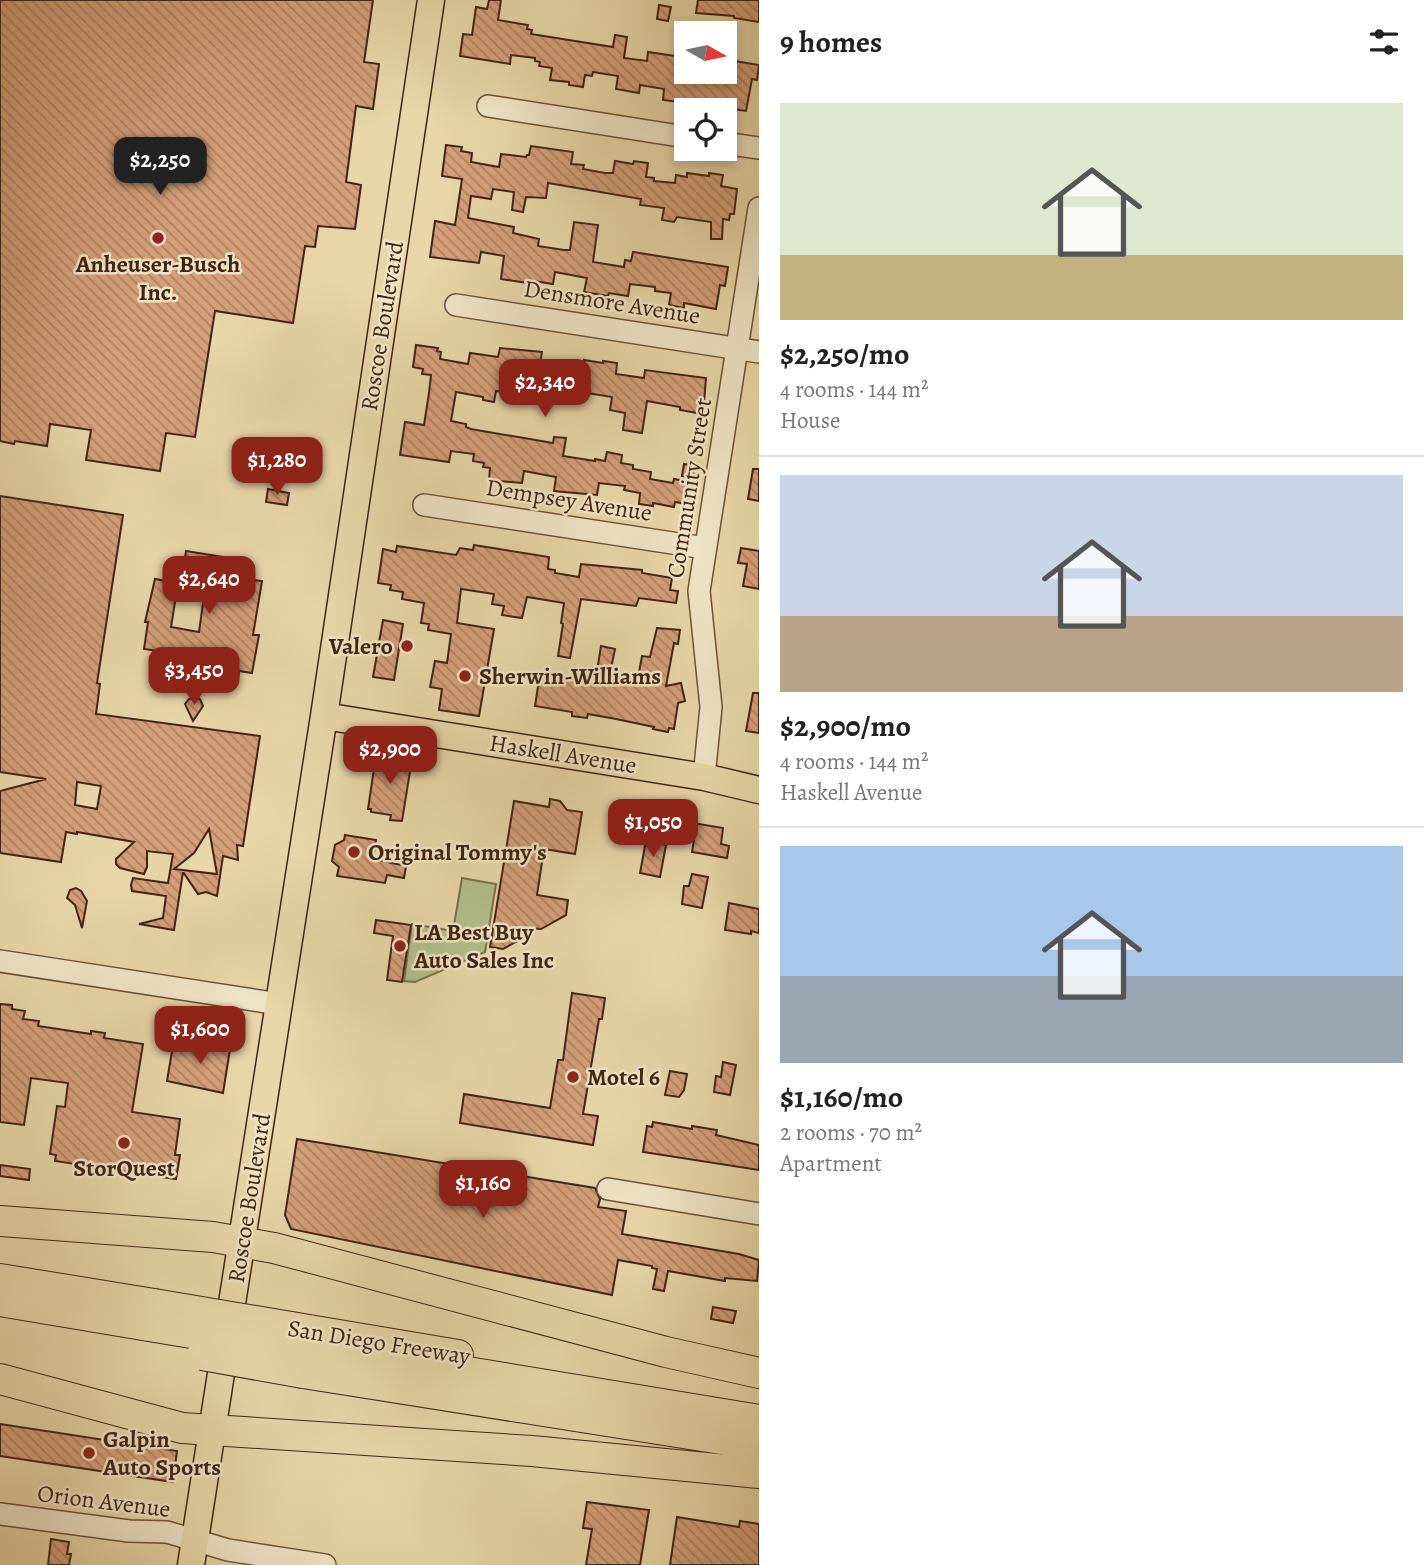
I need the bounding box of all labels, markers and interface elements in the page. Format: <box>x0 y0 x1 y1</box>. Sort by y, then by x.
north arrow <box>674 21 737 84</box>
map controls <box>674 21 737 161</box>
text: 9 homes <box>780 22 882 62</box>
icon: filters <box>1365 23 1403 61</box>
button: locate <box>674 98 737 161</box>
pin: $2,250 <box>103 138 217 197</box>
text: $2,250 <box>130 144 190 175</box>
icon: home <box>1029 149 1155 275</box>
marker: Anheuser-Busch Inc. <box>150 230 166 246</box>
street label: Roscoe Boulevard <box>353 239 411 413</box>
place label: Anheuser-Busch Inc. <box>75 248 240 308</box>
street label: Densmore Avenue <box>521 272 703 332</box>
text: $2,250/mo <box>780 334 909 374</box>
pin: $2,340 <box>488 360 602 419</box>
text: $2,340 <box>515 366 575 397</box>
text: 4 rooms · 144 m² <box>780 374 928 405</box>
street label: Community Street <box>659 396 719 580</box>
text: House <box>780 405 840 436</box>
pin: $1,280 <box>220 438 334 497</box>
text: $1,280 <box>248 444 306 475</box>
street label: Dempsey Avenue <box>484 471 654 529</box>
icon: home <box>1029 521 1155 647</box>
pin: $2,640 <box>152 556 266 616</box>
text: $2,640 <box>178 563 240 594</box>
place label: Valero <box>328 630 393 662</box>
marker: Valero <box>399 638 415 654</box>
pin: $3,450 <box>137 648 251 707</box>
text: $3,450 <box>165 654 224 685</box>
place label: Sherwin-Williams <box>479 660 661 692</box>
marker: Sherwin-Williams <box>457 668 473 684</box>
text: $2,900/mo <box>780 706 911 746</box>
pin: $2,900 <box>333 726 447 786</box>
street label: Haskell Avenue <box>487 727 639 781</box>
text: $2,900 <box>359 733 421 764</box>
text: 4 rooms · 144 m² <box>780 746 928 777</box>
text: Haskell Avenue <box>780 777 922 808</box>
pin: $1,050 <box>596 800 710 859</box>
text: $1,050 <box>624 806 682 837</box>
place label: Original Tommy's <box>368 836 547 868</box>
marker: Original Tommy's <box>346 844 362 860</box>
icon: home <box>1029 892 1155 1018</box>
place label: LA Best Buy Auto Sales Inc <box>413 916 554 976</box>
marker: LA Best Buy Auto Sales Inc <box>392 938 408 954</box>
pin: $1,600 <box>143 1006 257 1066</box>
text: $1,600 <box>170 1013 230 1044</box>
place label: Motel 6 <box>587 1061 660 1093</box>
marker: Motel 6 <box>565 1069 581 1085</box>
text: $1,160/mo <box>780 1077 903 1117</box>
street label: Roscoe Boulevard <box>220 1111 278 1285</box>
text: 2 rooms · 70 m² <box>780 1117 922 1148</box>
marker: StorQuest <box>116 1135 132 1151</box>
text: Apartment <box>780 1148 882 1179</box>
place label: StorQuest <box>73 1152 175 1184</box>
pin: $1,160 <box>426 1160 540 1220</box>
text: $1,160 <box>455 1167 511 1198</box>
street label: San Diego Freeway <box>285 1312 473 1372</box>
place label: Galpin Auto Sports <box>102 1423 221 1483</box>
marker: Galpin Auto Sports <box>81 1445 97 1461</box>
street label: Orion Avenue <box>36 1477 172 1525</box>

